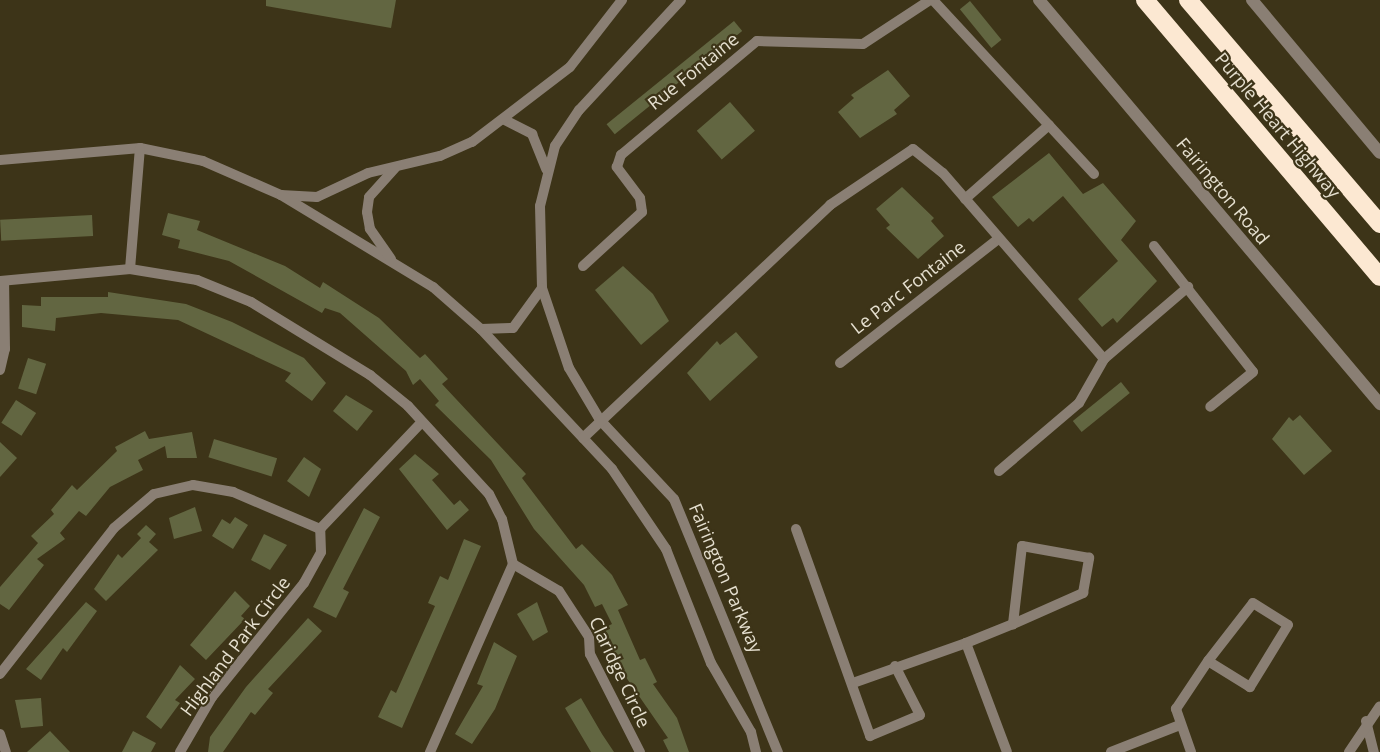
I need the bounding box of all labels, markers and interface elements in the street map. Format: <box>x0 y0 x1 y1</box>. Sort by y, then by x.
street label: Rue Fontaine <box>643 28 743 114</box>
street label: Purple Heart Highway <box>1211 48 1345 202</box>
street label: Fairington Road <box>1172 133 1274 249</box>
street label: Le Parc Fontaine <box>847 236 969 338</box>
street label: Fairington Parkway <box>685 500 767 656</box>
street label: Highland Park Circle <box>176 572 294 720</box>
street label: Claridge Circle <box>585 613 655 731</box>

